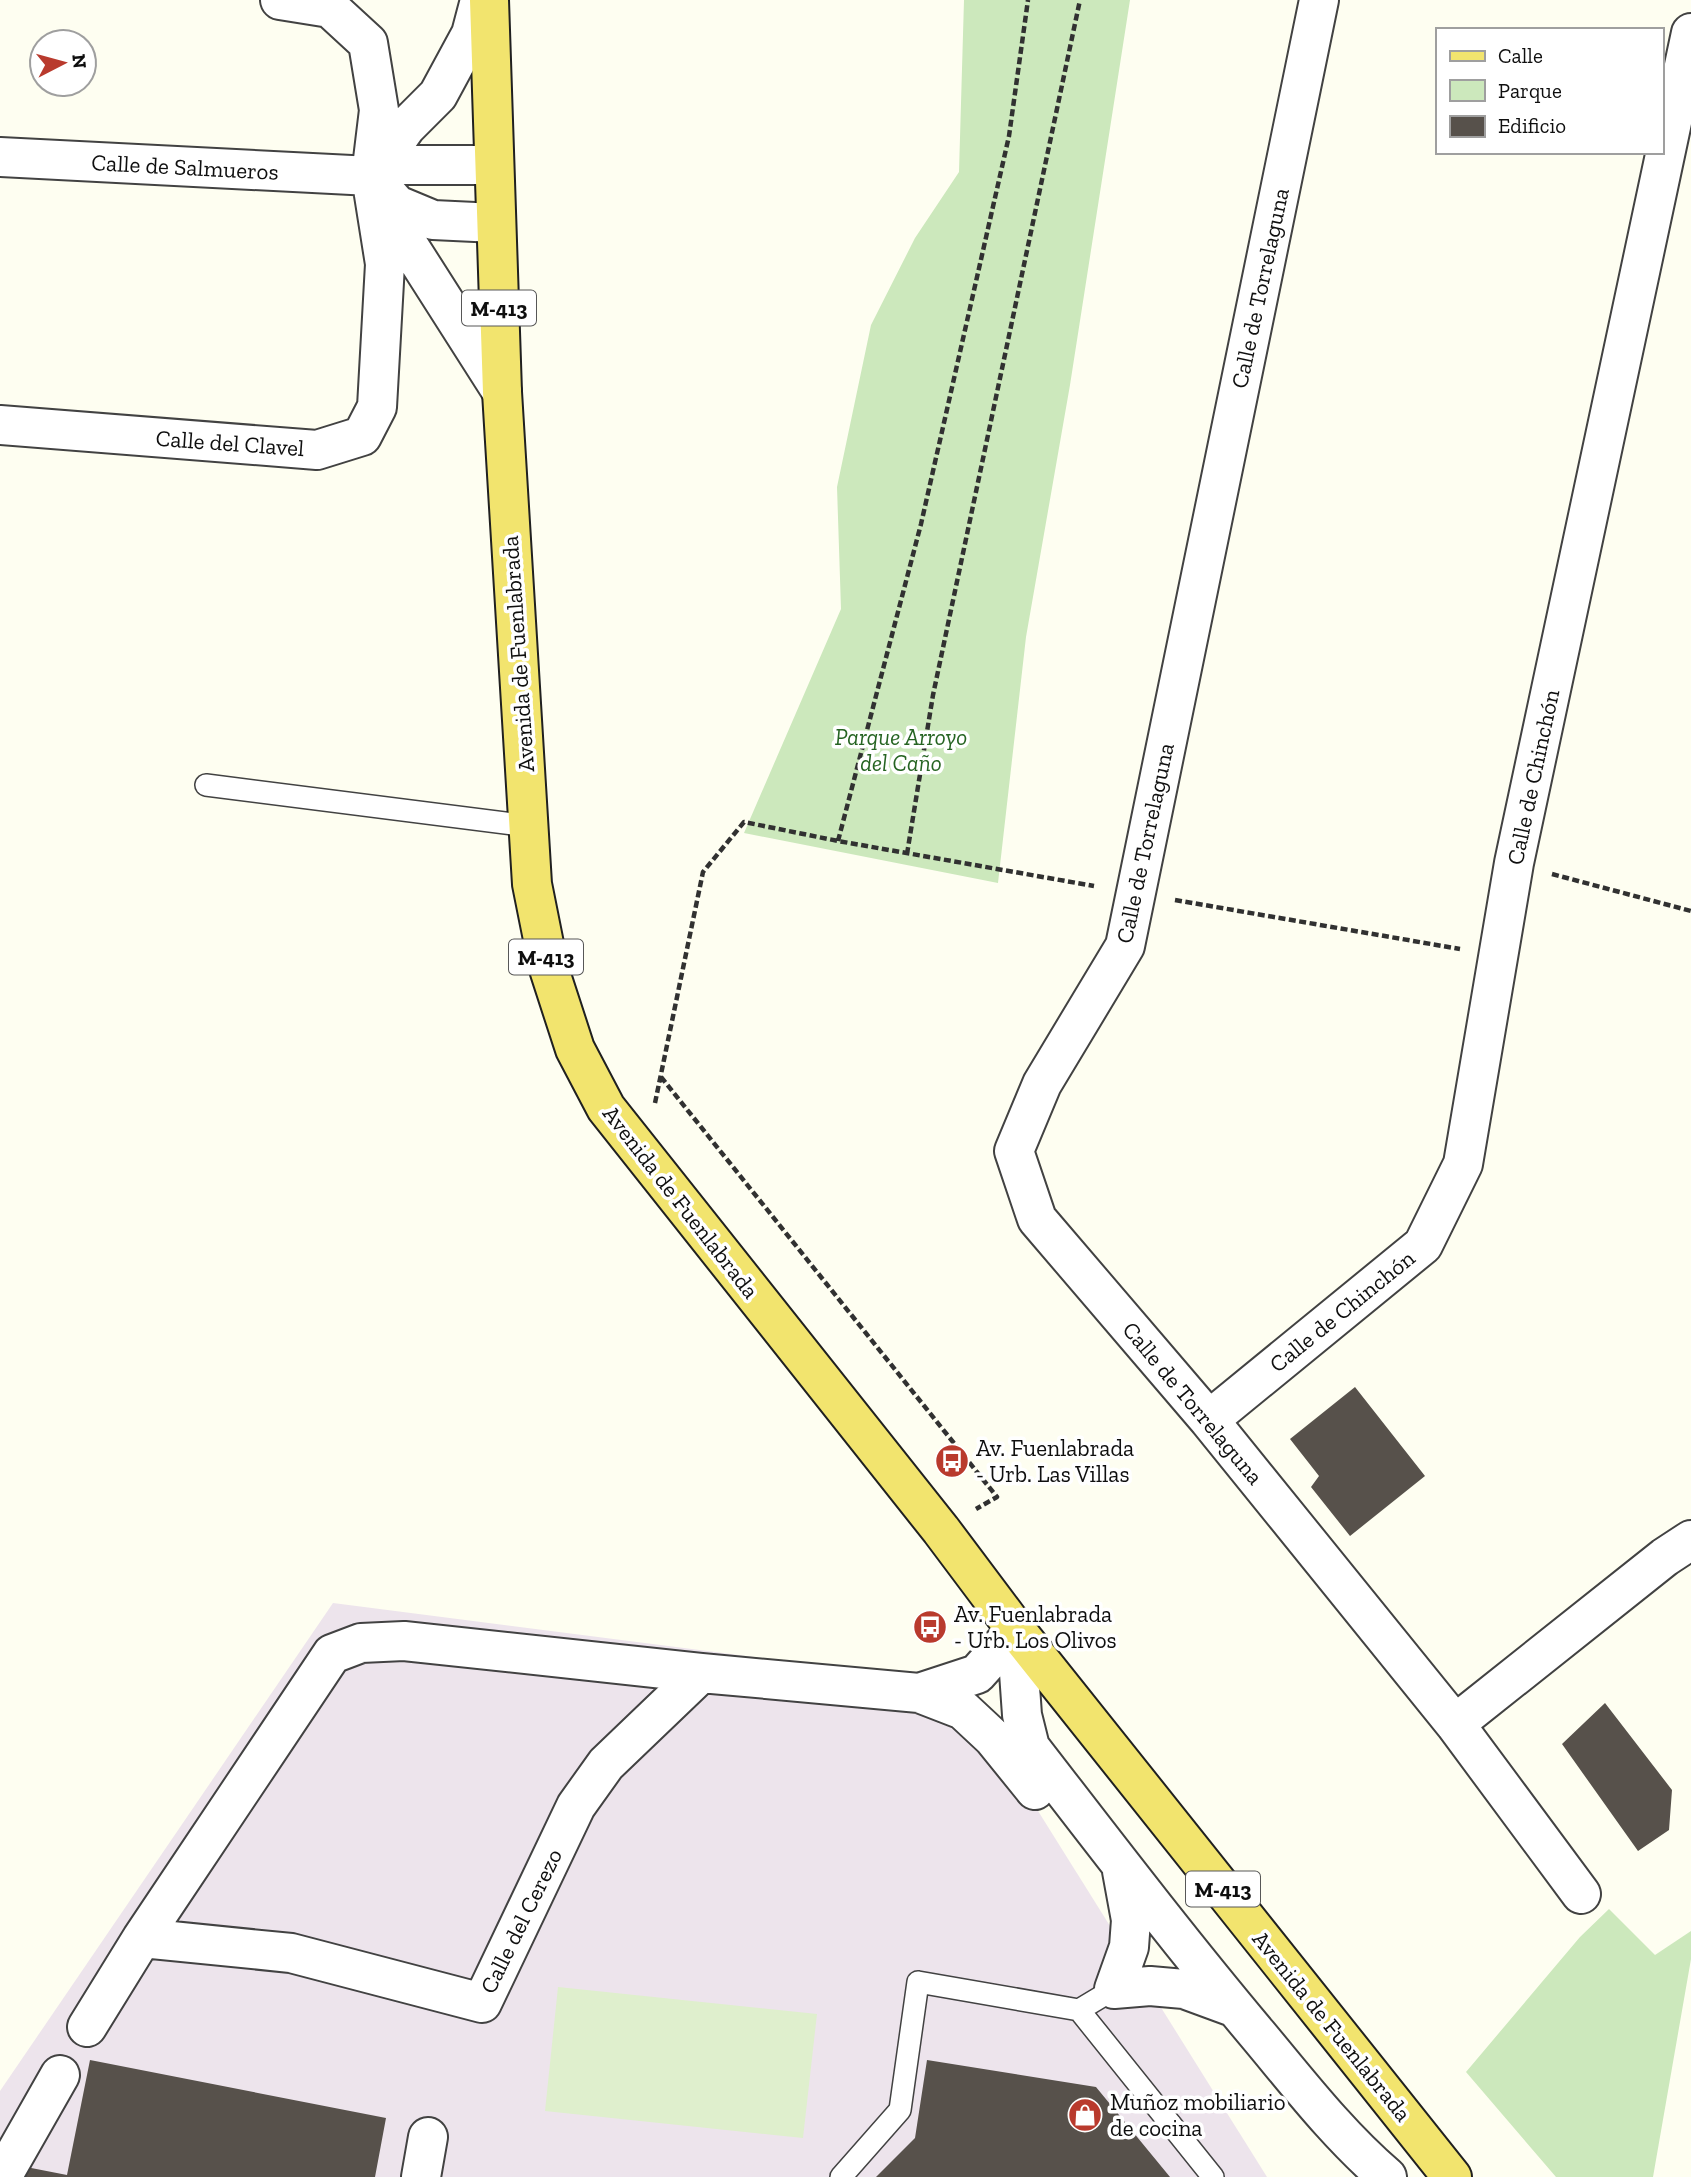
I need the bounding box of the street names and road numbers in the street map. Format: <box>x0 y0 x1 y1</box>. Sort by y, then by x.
street label: Calle de Salmueros <box>91 148 279 186</box>
street label: Calle de Torrelaguna <box>1225 185 1295 391</box>
road number: M-413 <box>462 290 536 326</box>
street label: Calle del Clavel <box>155 424 305 462</box>
street label: Avenida de Fuenlabrada <box>496 535 540 773</box>
street label: Calle de Chinchón <box>1501 687 1565 867</box>
street label: Calle de Torrelaguna <box>1110 740 1180 946</box>
road number: M-413 <box>509 940 583 974</box>
street label: Avenida de Fuenlabrada <box>597 1100 765 1304</box>
street label: Calle de Chinchón <box>1264 1244 1420 1378</box>
street label: Calle de Torrelaguna <box>1117 1316 1269 1490</box>
street label: Calle del Cerezo <box>474 1844 568 1998</box>
road number: M-413 <box>1186 1871 1260 1906</box>
street label: Avenida de Fuenlabrada <box>1247 1925 1417 2127</box>

